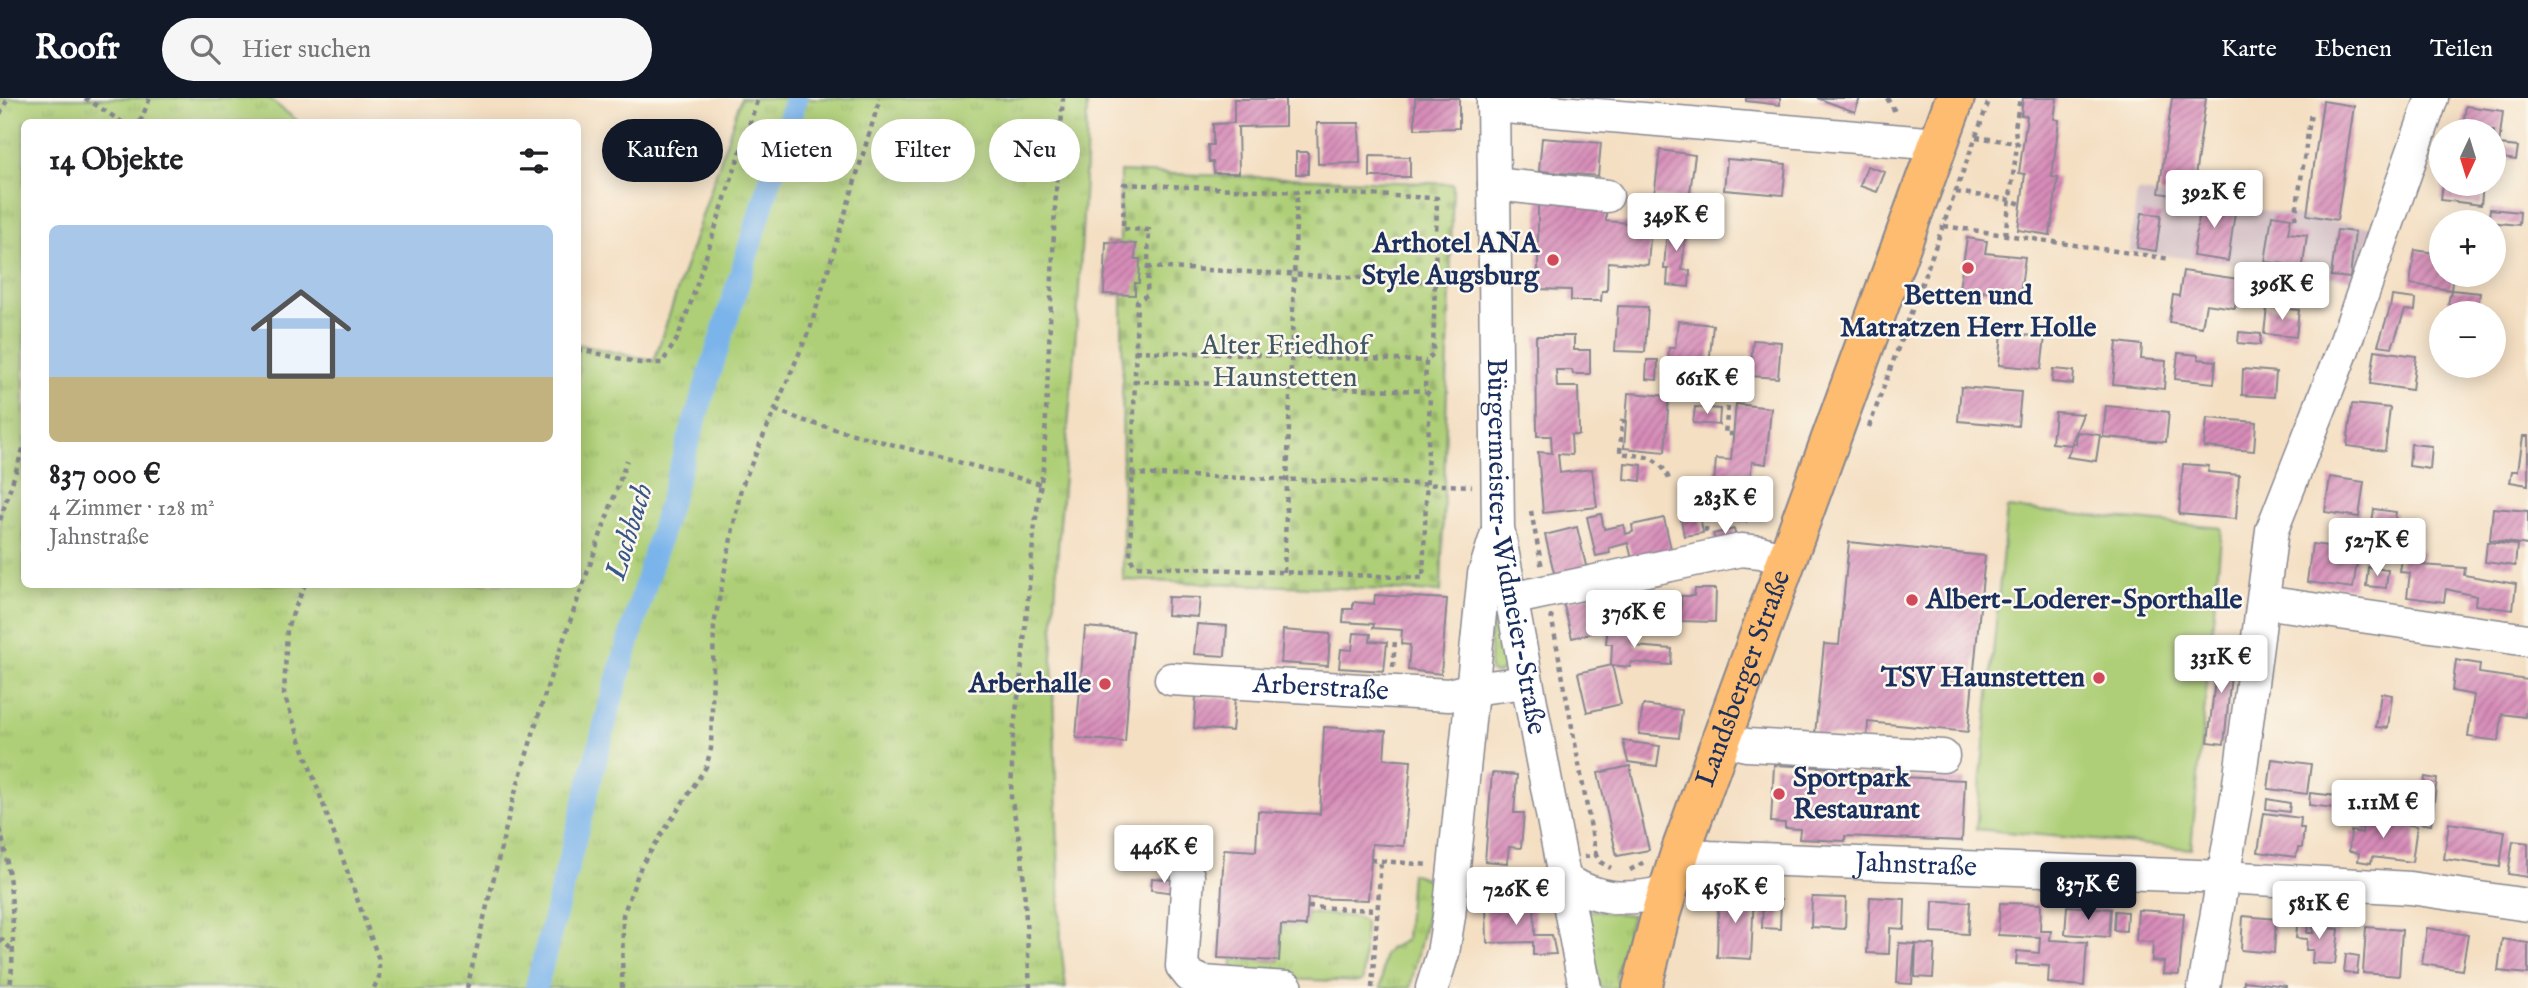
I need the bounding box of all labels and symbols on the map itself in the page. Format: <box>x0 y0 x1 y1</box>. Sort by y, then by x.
north arrow <box>2429 119 2506 196</box>
pin: 392K € <box>2157 170 2271 230</box>
pin: 349K € <box>1619 194 1733 253</box>
place label: Arthotel ANA Style Augsburg <box>1362 227 1540 294</box>
marker: Arthotel ANA Style Augsburg <box>1545 252 1561 268</box>
marker: Betten und Matratzen Herr Holle <box>1960 260 1976 276</box>
pin: 396K € <box>2225 262 2339 322</box>
place label: Betten und Matratzen Herr Holle <box>1840 279 2097 346</box>
park label: Alter Friedhof Haunstetten <box>1200 329 1374 396</box>
pin: 661K € <box>1650 356 1764 416</box>
street label: Bürgermeister-Widmeier-Straße <box>1479 358 1554 738</box>
pin: 283K € <box>1668 476 1782 536</box>
water label: Lochbach <box>597 479 663 586</box>
pin: 527K € <box>2320 518 2434 578</box>
street label: Landsberger Straße <box>1688 565 1799 792</box>
place label: Albert-Loderer-Sporthalle <box>1925 583 2242 618</box>
pin: 376K € <box>1577 590 1691 650</box>
marker: Albert-Loderer-Sporthalle <box>1904 592 1920 608</box>
pin: 331K € <box>2164 636 2278 695</box>
place label: TSV Haunstetten <box>1880 661 2085 696</box>
street label: Arberstraße <box>1251 666 1390 709</box>
place label: Arberhalle <box>968 667 1091 702</box>
marker: TSV Haunstetten <box>2091 670 2107 686</box>
marker: Arberhalle <box>1097 676 1113 692</box>
place label: Sportpark Restaurant <box>1793 761 1920 828</box>
pin: 1.11M € <box>2318 780 2448 840</box>
marker: Sportpark Restaurant <box>1771 786 1787 802</box>
pin: 446K € <box>1107 826 1221 885</box>
street label: Jahnstraße <box>1851 845 1978 885</box>
pin: 837K € <box>2031 862 2145 922</box>
pin: 450K € <box>1678 866 1792 925</box>
pin: 726K € <box>1459 868 1573 927</box>
pin: 581K € <box>2262 882 2376 941</box>

